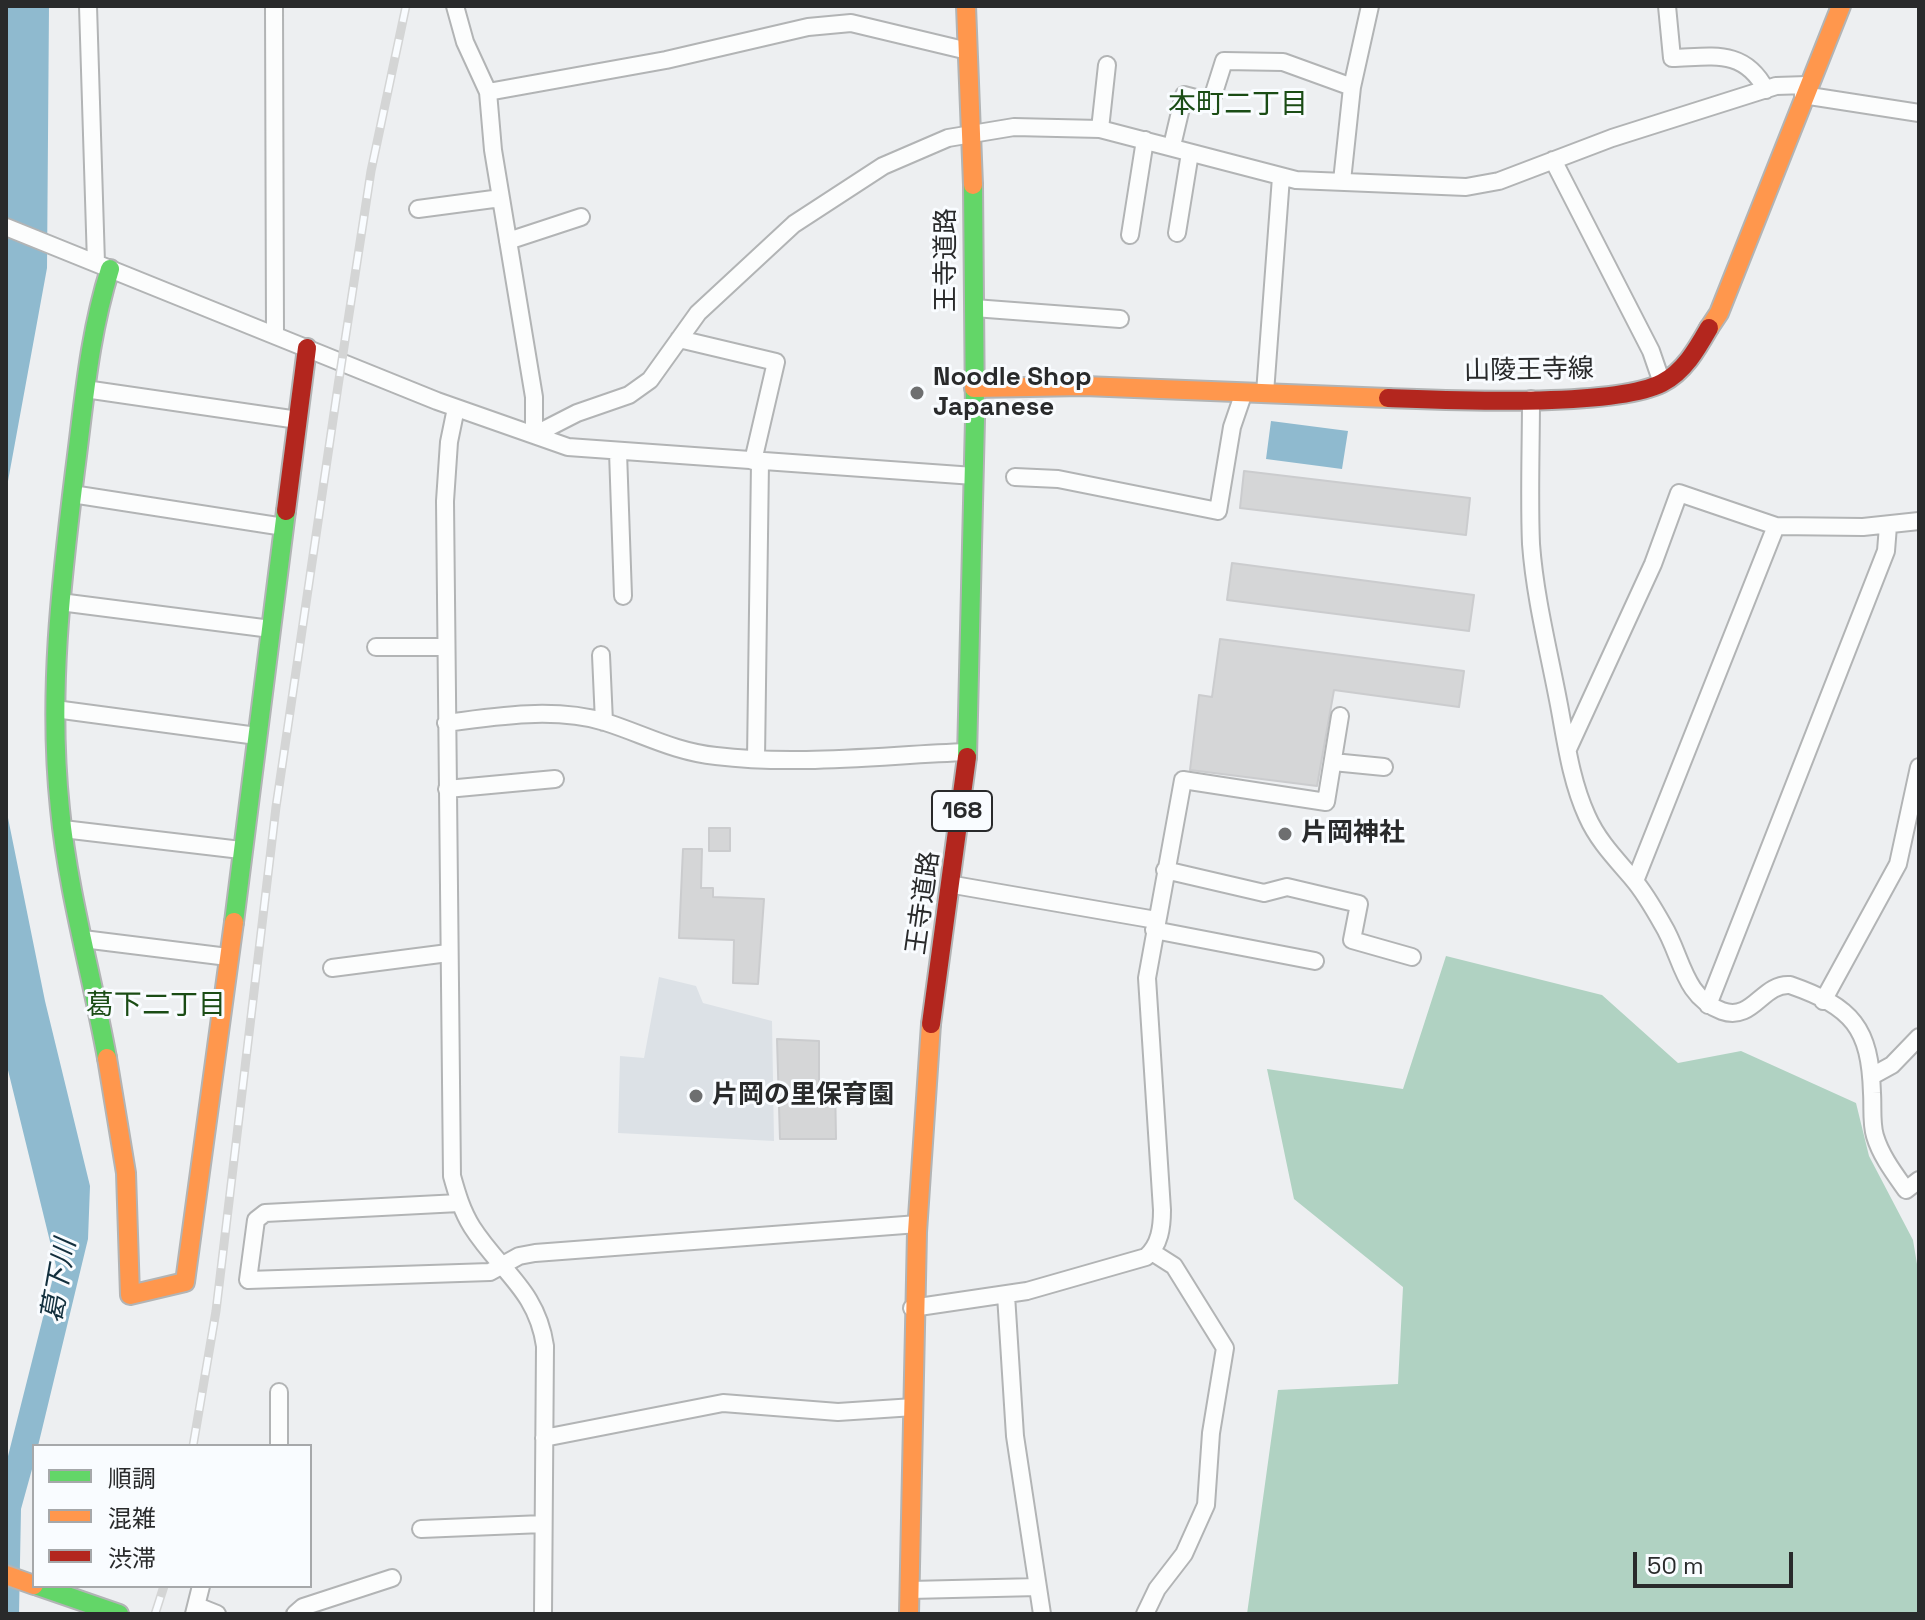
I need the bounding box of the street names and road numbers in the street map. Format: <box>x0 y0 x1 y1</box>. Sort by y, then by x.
street label: 王寺道路 <box>931 208 963 312</box>
street label: 山陵王寺線 <box>1464 354 1594 388</box>
road number: 168 <box>932 791 992 831</box>
street label: 王寺道路 <box>901 849 947 957</box>

